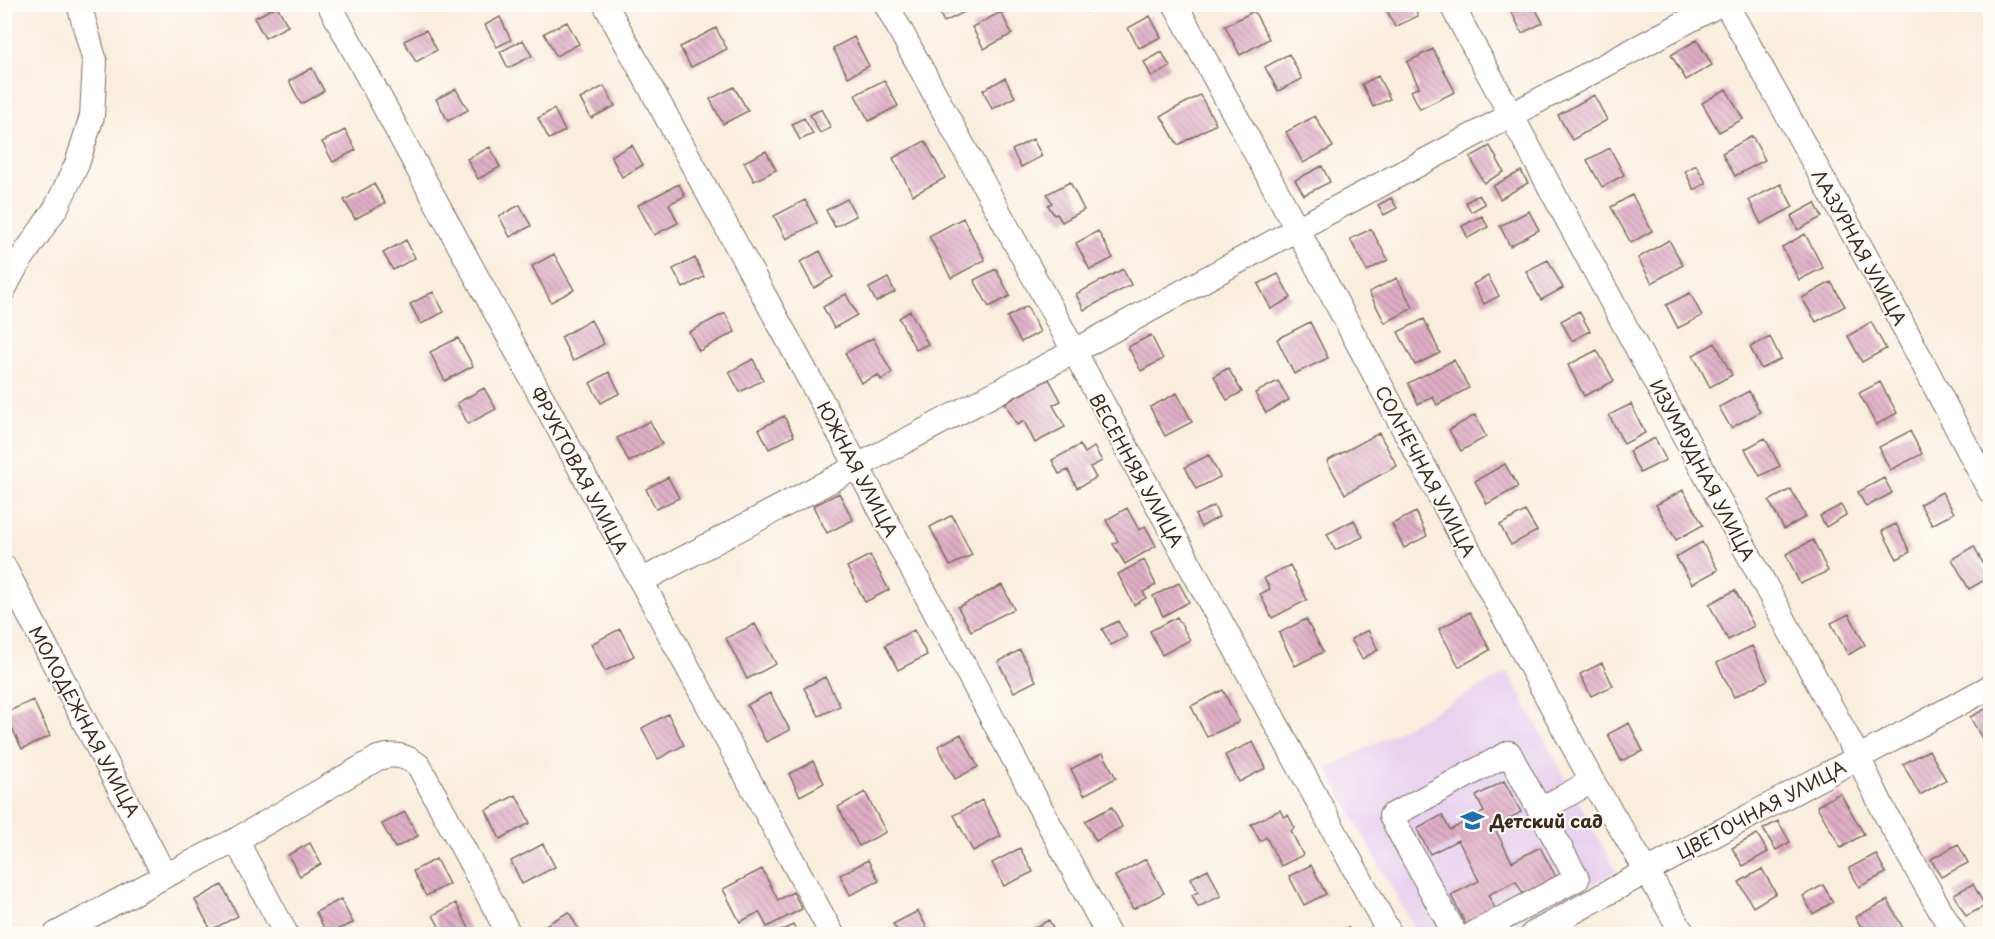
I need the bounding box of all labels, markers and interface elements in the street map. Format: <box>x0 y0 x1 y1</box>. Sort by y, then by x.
street label: ЛАЗУРНАЯ УЛИЦА <box>1806 164 1914 330</box>
street label: ИЗУМРУДНАЯ УЛИЦА <box>1644 374 1762 566</box>
street label: СОЛНЕЧНАЯ УЛИЦА <box>1369 380 1483 562</box>
street label: ФРУКТОВАЯ УЛИЦА <box>524 382 636 559</box>
street label: ВЕСЕННЯЯ УЛИЦА <box>1083 388 1191 552</box>
street label: ЮЖНАЯ УЛИЦА <box>811 396 905 542</box>
street label: МОЛОДЕЖНАЯ УЛИЦА <box>23 621 147 822</box>
street label: ЦВЕТОЧНАЯ УЛИЦА <box>1671 753 1851 865</box>
school or university icon: Детский сад <box>1459 807 1485 833</box>
place label: Детский сад <box>1489 807 1603 834</box>

